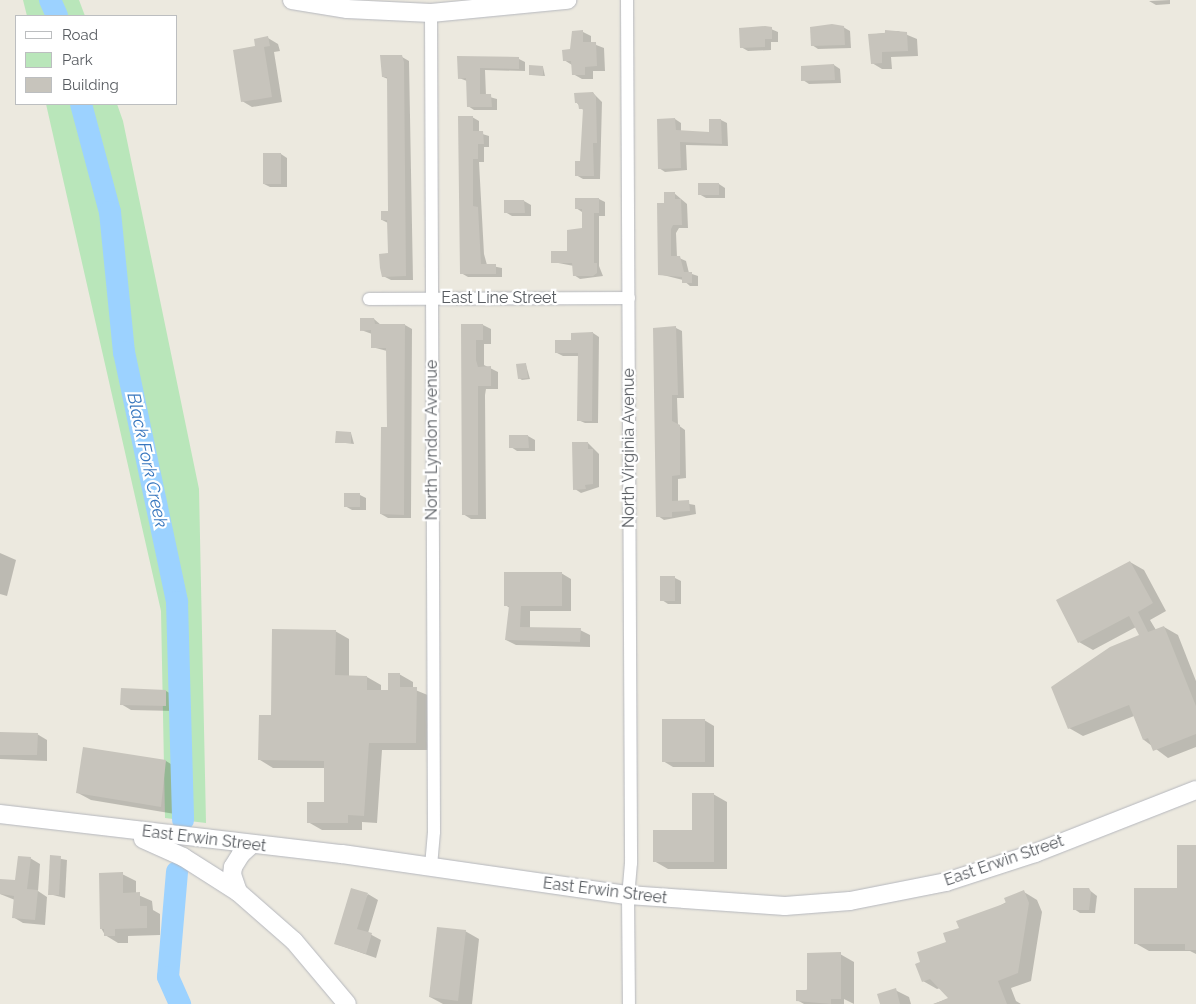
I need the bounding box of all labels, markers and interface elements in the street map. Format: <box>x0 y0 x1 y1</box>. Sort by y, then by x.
legend <box>15 15 178 105</box>
text: Road <box>62 26 98 44</box>
text: Park <box>62 51 93 69</box>
text: Building <box>62 76 119 94</box>
street label: East Line Street <box>441 288 557 308</box>
street label: North Lyndon Avenue <box>422 359 442 521</box>
street label: North Virginia Avenue <box>619 367 639 529</box>
water label: Black Fork Creek <box>122 390 172 530</box>
street label: East Erwin Street <box>141 822 267 856</box>
street label: East Erwin Street <box>942 832 1066 890</box>
street label: East Erwin Street <box>542 874 668 908</box>

